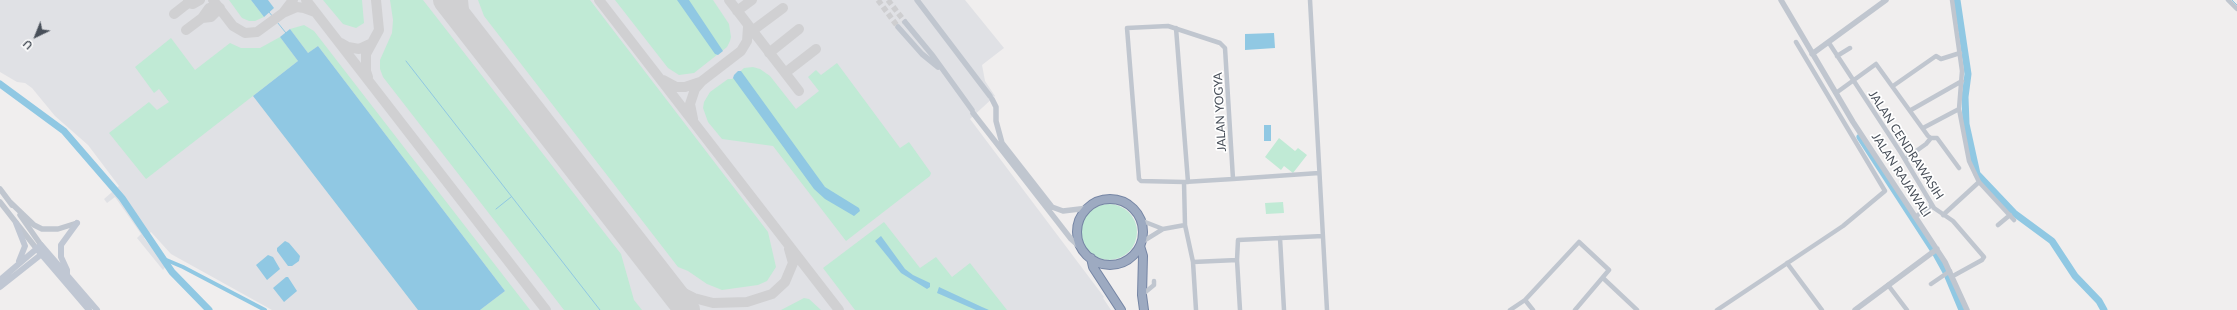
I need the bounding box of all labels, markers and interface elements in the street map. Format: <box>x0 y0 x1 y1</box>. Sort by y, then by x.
north arrow <box>16 16 56 56</box>
text: U <box>20 38 35 53</box>
street label: JALAN YOGYA <box>1211 72 1229 152</box>
street label: JALAN CENDRAWASIH <box>1865 88 1947 202</box>
street label: JALAN RAJAWALI <box>1868 130 1934 220</box>

